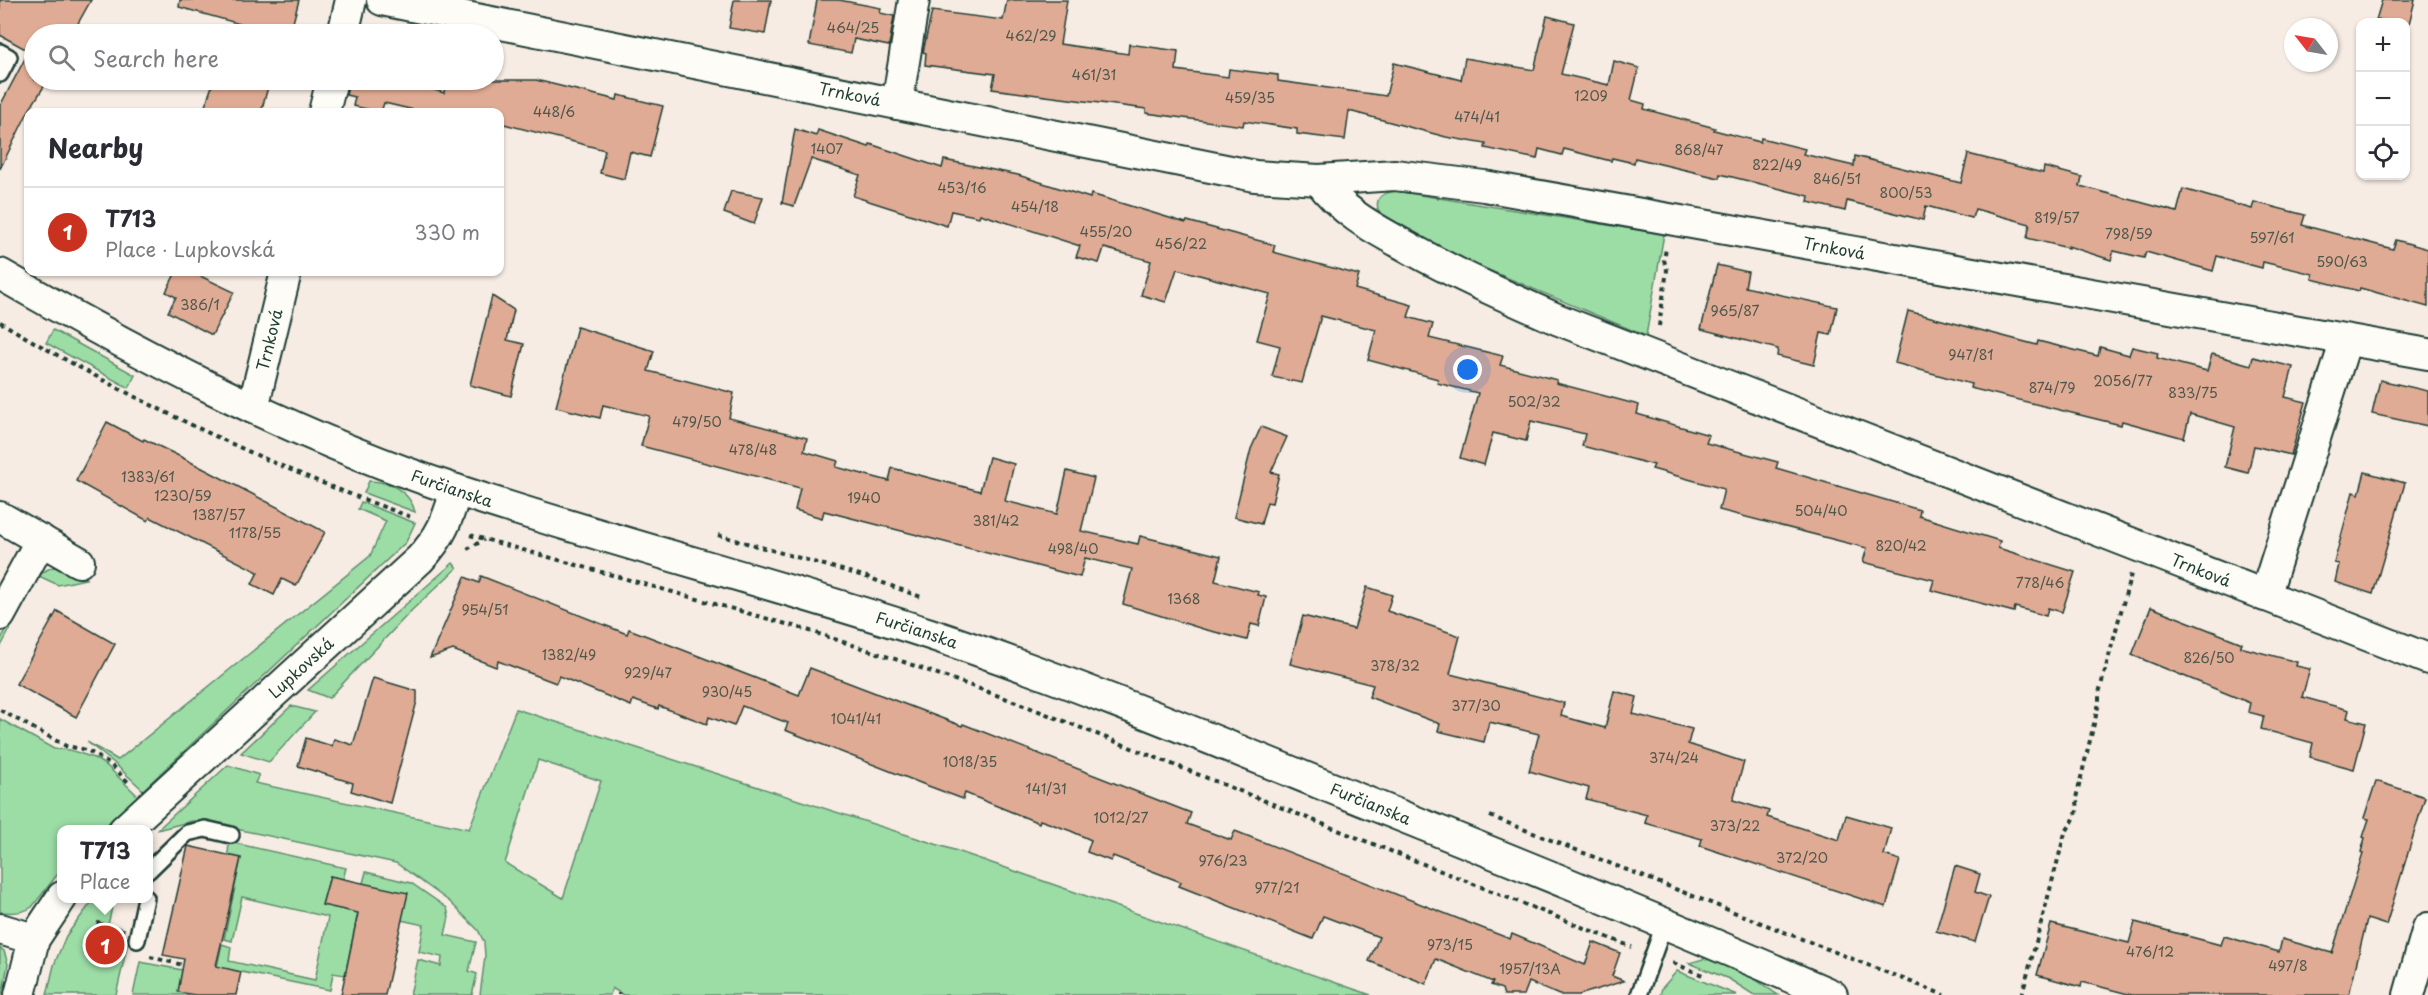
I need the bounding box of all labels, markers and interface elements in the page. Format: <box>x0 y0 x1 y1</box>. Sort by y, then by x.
house number: 464/25 <box>827 17 879 38</box>
north arrow <box>2284 18 2338 72</box>
map controls <box>2356 18 2410 180</box>
button: + <box>2356 18 2410 72</box>
search box <box>24 24 504 90</box>
house number: 462/29 <box>1005 25 1057 46</box>
icon: search <box>45 41 78 74</box>
text: Search here <box>93 41 219 74</box>
house number: 461/31 <box>1072 64 1116 85</box>
button: − <box>2356 72 2410 126</box>
street label: Trnková <box>817 75 883 111</box>
house number: 1209 <box>1574 85 1608 106</box>
house number: 459/35 <box>1225 87 1275 108</box>
house number: 448/6 <box>533 101 575 122</box>
house number: 474/41 <box>1454 106 1500 127</box>
button: locate <box>2356 126 2410 180</box>
text: Nearby <box>48 128 143 167</box>
house number: 1407 <box>811 138 843 159</box>
house number: 868/47 <box>1675 139 1724 160</box>
house number: 822/49 <box>1752 154 1802 175</box>
house number: 846/51 <box>1813 168 1861 189</box>
house number: 453/16 <box>937 177 987 198</box>
house number: 800/53 <box>1880 182 1932 203</box>
house number: 454/18 <box>1011 196 1059 217</box>
text: T713 <box>105 201 156 234</box>
house number: 819/57 <box>2034 207 2080 228</box>
text: 1 <box>63 217 72 247</box>
text: 330 m <box>414 217 480 247</box>
house number: 455/20 <box>1080 221 1132 242</box>
house number: 798/59 <box>2105 223 2153 244</box>
house number: 597/61 <box>2249 227 2295 248</box>
street label: Trnková <box>1801 230 1867 265</box>
house number: 456/22 <box>1155 233 1207 254</box>
text: Place · Lupkovská <box>105 234 275 264</box>
house number: 590/63 <box>2316 251 2368 272</box>
house number: 386/1 <box>180 294 220 315</box>
house number: 965/87 <box>1711 300 1759 321</box>
street label: Trnková <box>249 306 288 373</box>
house number: 947/81 <box>1948 344 1994 365</box>
your location <box>1453 355 1482 384</box>
house number: 2056/77 <box>2093 370 2153 391</box>
house number: 874/79 <box>2029 377 2075 398</box>
house number: 833/75 <box>2168 382 2218 403</box>
house number: 502/32 <box>1507 391 1561 412</box>
house number: 479/50 <box>672 411 722 432</box>
house number: 478/48 <box>729 439 777 460</box>
street label: Furčianska <box>408 462 496 512</box>
house number: 1383/61 <box>121 466 175 487</box>
house number: 1230/59 <box>154 485 212 506</box>
house number: 1940 <box>847 487 881 508</box>
house number: 504/40 <box>1794 500 1848 521</box>
house number: 1387/57 <box>192 504 246 525</box>
house number: 381/42 <box>972 510 1020 531</box>
house number: 1178/55 <box>229 522 281 543</box>
house number: 820/42 <box>1875 535 1927 556</box>
house number: 498/40 <box>1048 538 1098 559</box>
street label: Trnková <box>2167 547 2235 592</box>
house number: 778/46 <box>2016 572 2064 593</box>
house number: 1368 <box>1168 588 1200 609</box>
house number: 954/51 <box>461 599 509 620</box>
street label: Furčianska <box>873 604 961 654</box>
street label: Lupkovská <box>262 631 338 703</box>
house number: 1382/49 <box>542 644 596 665</box>
house number: 826/50 <box>2183 647 2235 668</box>
house number: 378/32 <box>1370 655 1420 676</box>
house number: 929/47 <box>624 662 673 683</box>
house number: 930/45 <box>702 681 752 702</box>
house number: 377/30 <box>1451 695 1501 716</box>
house number: 1041/41 <box>831 708 881 729</box>
house number: 374/24 <box>1649 747 1699 768</box>
house number: 1018/35 <box>943 751 997 772</box>
street label: Furčianska <box>1327 776 1415 830</box>
house number: 141/31 <box>1025 778 1067 799</box>
house number: 1012/27 <box>1094 807 1149 828</box>
house number: 373/22 <box>1710 815 1760 836</box>
popup <box>57 825 153 903</box>
text: T713 <box>79 833 131 866</box>
house number: 372/20 <box>1776 847 1828 868</box>
house number: 976/23 <box>1198 850 1248 871</box>
text: Place <box>79 866 130 896</box>
house number: 977/21 <box>1254 877 1300 898</box>
pin: 1 <box>86 922 124 968</box>
house number: 973/15 <box>1427 934 1473 955</box>
house number: 476/12 <box>2126 941 2174 962</box>
house number: 497/8 <box>2268 955 2308 976</box>
house number: 1957/13A <box>1499 958 1561 979</box>

